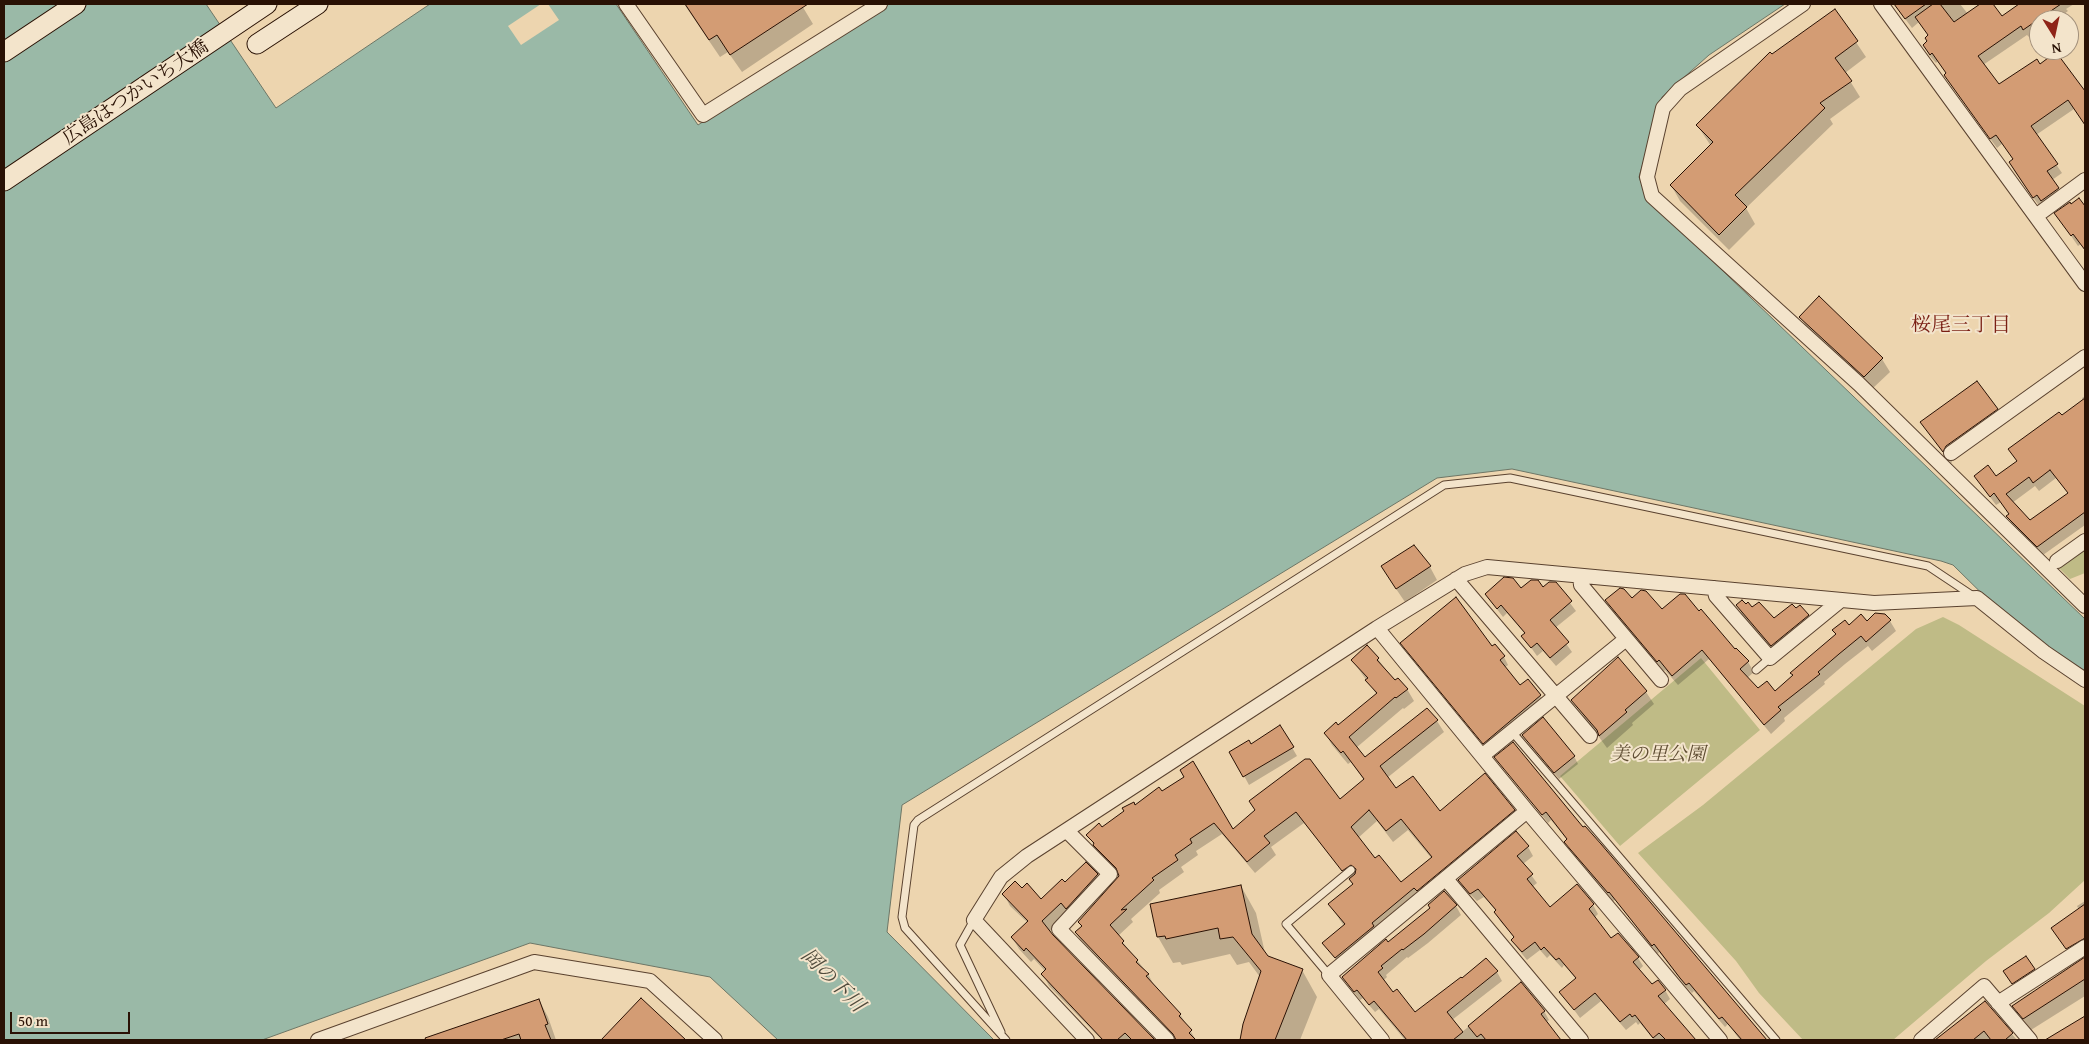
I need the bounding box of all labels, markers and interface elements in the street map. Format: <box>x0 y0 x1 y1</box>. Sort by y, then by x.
north arrow <box>2029 10 2079 60</box>
street label: 広島はつかいち大橋 <box>59 36 213 150</box>
text: N <box>2050 38 2063 59</box>
district label: 桜尾三丁目 <box>1911 314 2011 338</box>
park label: 美の里公園 <box>1611 744 1705 766</box>
water label: 岡の下川 <box>795 944 869 1018</box>
scale bar <box>12 1002 132 1034</box>
text: 50 m <box>18 1010 48 1031</box>

